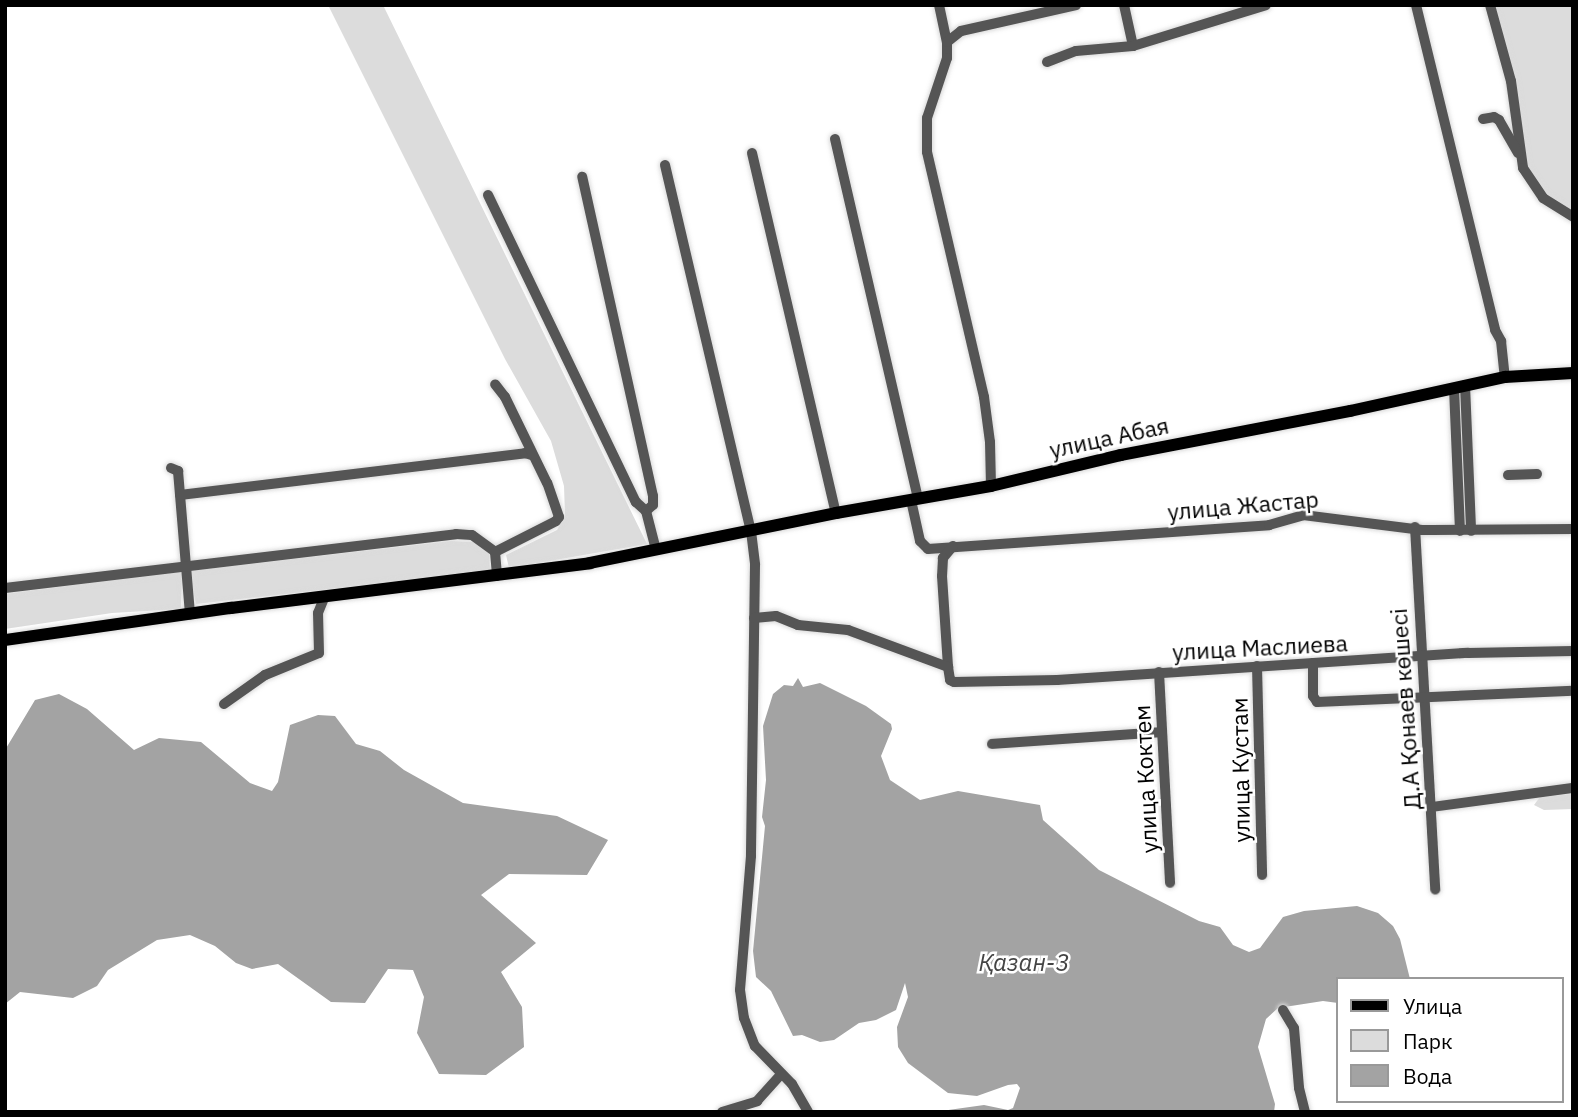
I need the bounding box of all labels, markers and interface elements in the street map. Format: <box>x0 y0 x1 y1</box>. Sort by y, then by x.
street label: улица Абая <box>1047 411 1171 463</box>
street label: улица Жастар <box>1166 485 1320 525</box>
street label: Д.А Қонаев көшесі <box>1384 607 1426 811</box>
street label: улица Маслиева <box>1171 629 1349 665</box>
street label: улица Кустам <box>1225 697 1255 843</box>
street label: улица Коктем <box>1127 704 1163 854</box>
water label: Қазан-3 <box>978 949 1070 977</box>
legend <box>1336 977 1564 1103</box>
text: Улица <box>1403 992 1462 1020</box>
text: Парк <box>1403 1027 1453 1055</box>
text: Вода <box>1403 1062 1452 1090</box>

